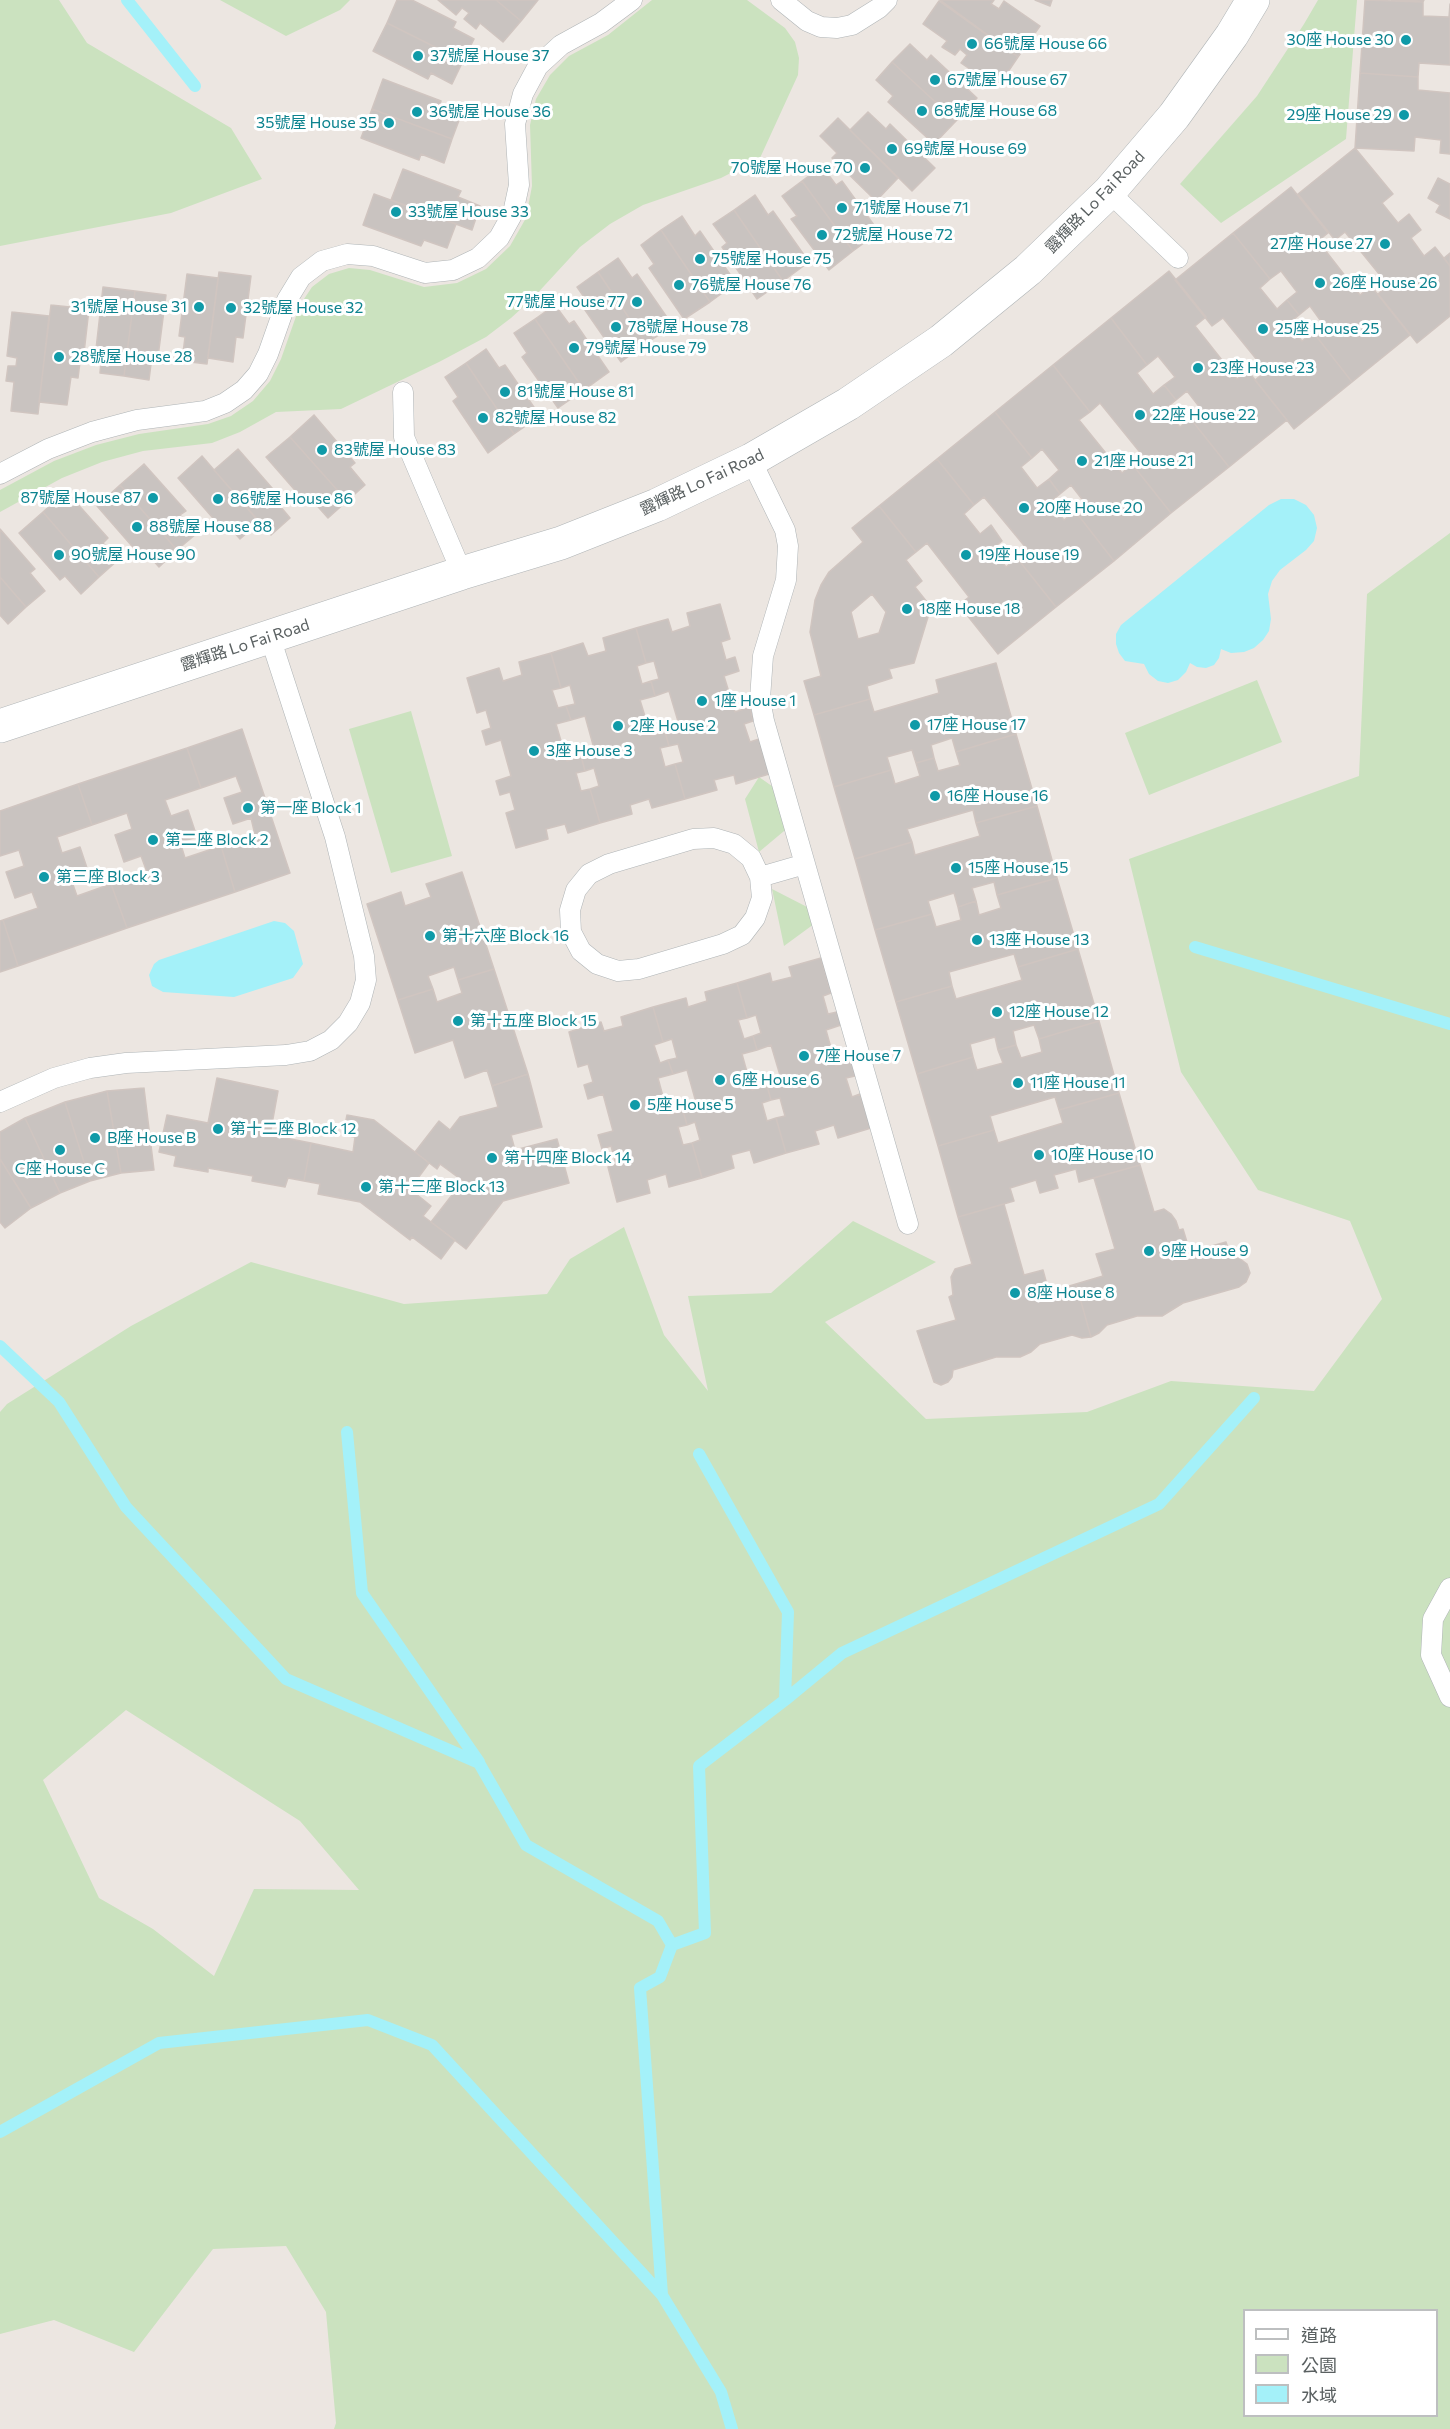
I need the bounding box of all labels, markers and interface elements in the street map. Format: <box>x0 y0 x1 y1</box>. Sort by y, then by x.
place label: 30座 House 30 <box>1287 30 1394 50</box>
marker: 30座 House 30 <box>1399 33 1413 47</box>
place label: 66號屋 House 66 <box>984 34 1107 54</box>
marker: 66號屋 House 66 <box>965 37 979 51</box>
place label: 37號屋 House 37 <box>430 46 549 66</box>
marker: 37號屋 House 37 <box>411 49 425 63</box>
place label: 67號屋 House 67 <box>947 70 1068 90</box>
marker: 67號屋 House 67 <box>928 73 942 87</box>
place label: 68號屋 House 68 <box>934 101 1057 121</box>
place label: 36號屋 House 36 <box>429 102 551 122</box>
marker: 68號屋 House 68 <box>915 104 929 118</box>
marker: 36號屋 House 36 <box>410 105 424 119</box>
place label: 29座 House 29 <box>1287 105 1392 125</box>
marker: 29座 House 29 <box>1397 108 1411 122</box>
place label: 35號屋 House 35 <box>256 113 377 133</box>
marker: 35號屋 House 35 <box>382 116 396 130</box>
place label: 69號屋 House 69 <box>904 139 1027 159</box>
marker: 69號屋 House 69 <box>885 142 899 156</box>
street label: 露輝路 Lo Fai Road <box>1041 147 1149 257</box>
place label: 70號屋 House 70 <box>731 158 853 178</box>
marker: 70號屋 House 70 <box>858 161 872 175</box>
place label: 71號屋 House 71 <box>854 198 969 218</box>
marker: 71號屋 House 71 <box>835 201 849 215</box>
place label: 33號屋 House 33 <box>408 202 529 222</box>
marker: 33號屋 House 33 <box>389 205 403 219</box>
place label: 72號屋 House 72 <box>834 225 953 245</box>
marker: 72號屋 House 72 <box>815 228 829 242</box>
place label: 27座 House 27 <box>1270 234 1373 254</box>
marker: 27座 House 27 <box>1378 237 1392 251</box>
place label: 75號屋 House 75 <box>712 249 832 269</box>
marker: 75號屋 House 75 <box>693 252 707 266</box>
place label: 26座 House 26 <box>1332 273 1437 293</box>
place label: 76號屋 House 76 <box>691 275 812 295</box>
marker: 26座 House 26 <box>1313 276 1327 290</box>
marker: 76號屋 House 76 <box>672 278 686 292</box>
place label: 77號屋 House 77 <box>507 292 625 312</box>
marker: 77號屋 House 77 <box>630 295 644 309</box>
place label: 31號屋 House 31 <box>71 297 187 317</box>
place label: 32號屋 House 32 <box>243 298 363 318</box>
marker: 31號屋 House 31 <box>192 300 206 314</box>
marker: 32號屋 House 32 <box>224 301 238 315</box>
place label: 78號屋 House 78 <box>628 317 749 337</box>
place label: 25座 House 25 <box>1275 319 1379 339</box>
marker: 78號屋 House 78 <box>609 320 623 334</box>
marker: 25座 House 25 <box>1256 322 1270 336</box>
place label: 79號屋 House 79 <box>586 338 707 358</box>
marker: 79號屋 House 79 <box>567 341 581 355</box>
place label: 28號屋 House 28 <box>71 347 192 367</box>
marker: 28號屋 House 28 <box>52 350 66 364</box>
place label: 23座 House 23 <box>1210 358 1314 378</box>
marker: 23座 House 23 <box>1191 361 1205 375</box>
place label: 81號屋 House 81 <box>517 382 634 402</box>
marker: 81號屋 House 81 <box>498 385 512 399</box>
place label: 22座 House 22 <box>1152 405 1256 425</box>
place label: 82號屋 House 82 <box>495 408 616 428</box>
marker: 22座 House 22 <box>1133 408 1147 422</box>
marker: 82號屋 House 82 <box>476 411 490 425</box>
place label: 83號屋 House 83 <box>334 440 456 460</box>
marker: 83號屋 House 83 <box>315 443 329 457</box>
street label: 露輝路 Lo Fai Road <box>637 445 767 519</box>
place label: 21座 House 21 <box>1094 451 1194 471</box>
marker: 21座 House 21 <box>1075 454 1089 468</box>
place label: 87號屋 House 87 <box>20 488 141 508</box>
place label: 86號屋 House 86 <box>230 489 353 509</box>
marker: 87號屋 House 87 <box>146 491 160 505</box>
marker: 86號屋 House 86 <box>211 492 225 506</box>
place label: 20座 House 20 <box>1036 498 1143 518</box>
marker: 20座 House 20 <box>1017 501 1031 515</box>
place label: 88號屋 House 88 <box>149 517 272 537</box>
marker: 88號屋 House 88 <box>130 520 144 534</box>
place label: 90號屋 House 90 <box>71 545 196 565</box>
place label: 19座 House 19 <box>978 545 1079 565</box>
marker: 90號屋 House 90 <box>52 548 66 562</box>
marker: 19座 House 19 <box>959 548 973 562</box>
place label: 18座 House 18 <box>919 599 1020 619</box>
marker: 18座 House 18 <box>900 602 914 616</box>
street label: 露輝路 Lo Fai Road <box>178 615 312 675</box>
place label: 1座 House 1 <box>714 691 796 711</box>
marker: 1座 House 1 <box>695 694 709 708</box>
place label: 17座 House 17 <box>927 715 1026 735</box>
place label: 2座 House 2 <box>630 716 716 736</box>
marker: 17座 House 17 <box>908 718 922 732</box>
marker: 2座 House 2 <box>611 719 625 733</box>
place label: 3座 House 3 <box>546 741 633 761</box>
marker: 3座 House 3 <box>527 744 541 758</box>
place label: 16座 House 16 <box>947 786 1048 806</box>
marker: 16座 House 16 <box>928 789 942 803</box>
place label: 第一座 Block 1 <box>260 798 362 818</box>
marker: 第一座 Block 1 <box>241 801 255 815</box>
place label: 第二座 Block 2 <box>165 830 269 850</box>
marker: 第二座 Block 2 <box>146 833 160 847</box>
place label: 15座 House 15 <box>968 858 1068 878</box>
marker: 15座 House 15 <box>949 861 963 875</box>
place label: 第三座 Block 3 <box>56 867 160 887</box>
marker: 第三座 Block 3 <box>37 870 51 884</box>
place label: 第十六座 Block 16 <box>442 926 569 946</box>
marker: 第十六座 Block 16 <box>423 929 437 943</box>
place label: 13座 House 13 <box>989 930 1089 950</box>
marker: 13座 House 13 <box>970 933 984 947</box>
place label: 12座 House 12 <box>1009 1002 1109 1022</box>
marker: 12座 House 12 <box>990 1005 1004 1019</box>
place label: 第十五座 Block 15 <box>470 1011 597 1031</box>
marker: 第十五座 Block 15 <box>451 1014 465 1028</box>
place label: 7座 House 7 <box>816 1046 901 1066</box>
marker: 7座 House 7 <box>797 1049 811 1063</box>
place label: 6座 House 6 <box>732 1070 820 1090</box>
marker: 6座 House 6 <box>713 1073 727 1087</box>
place label: 11座 House 11 <box>1030 1073 1126 1093</box>
marker: 11座 House 11 <box>1011 1076 1025 1090</box>
place label: 5座 House 5 <box>647 1095 734 1115</box>
marker: 5座 House 5 <box>628 1098 642 1112</box>
place label: 第十二座 Block 12 <box>230 1119 356 1139</box>
marker: 第十二座 Block 12 <box>211 1122 225 1136</box>
place label: B座 House B <box>107 1128 196 1148</box>
marker: B座 House B <box>88 1131 102 1145</box>
marker: C座 House C <box>53 1143 67 1157</box>
place label: 10座 House 10 <box>1051 1145 1154 1165</box>
place label: 第十四座 Block 14 <box>504 1148 631 1168</box>
marker: 10座 House 10 <box>1032 1148 1046 1162</box>
marker: 第十四座 Block 14 <box>485 1151 499 1165</box>
place label: C座 House C <box>15 1159 105 1179</box>
place label: 第十三座 Block 13 <box>378 1177 505 1197</box>
marker: 第十三座 Block 13 <box>359 1180 373 1194</box>
place label: 9座 House 9 <box>1161 1241 1249 1261</box>
marker: 9座 House 9 <box>1142 1244 1156 1258</box>
place label: 8座 House 8 <box>1027 1283 1115 1303</box>
marker: 8座 House 8 <box>1008 1286 1022 1300</box>
legend <box>1243 2309 1438 2417</box>
text: 道路 <box>1301 2324 1337 2346</box>
text: 公園 <box>1301 2354 1337 2376</box>
text: 水域 <box>1301 2384 1337 2406</box>

